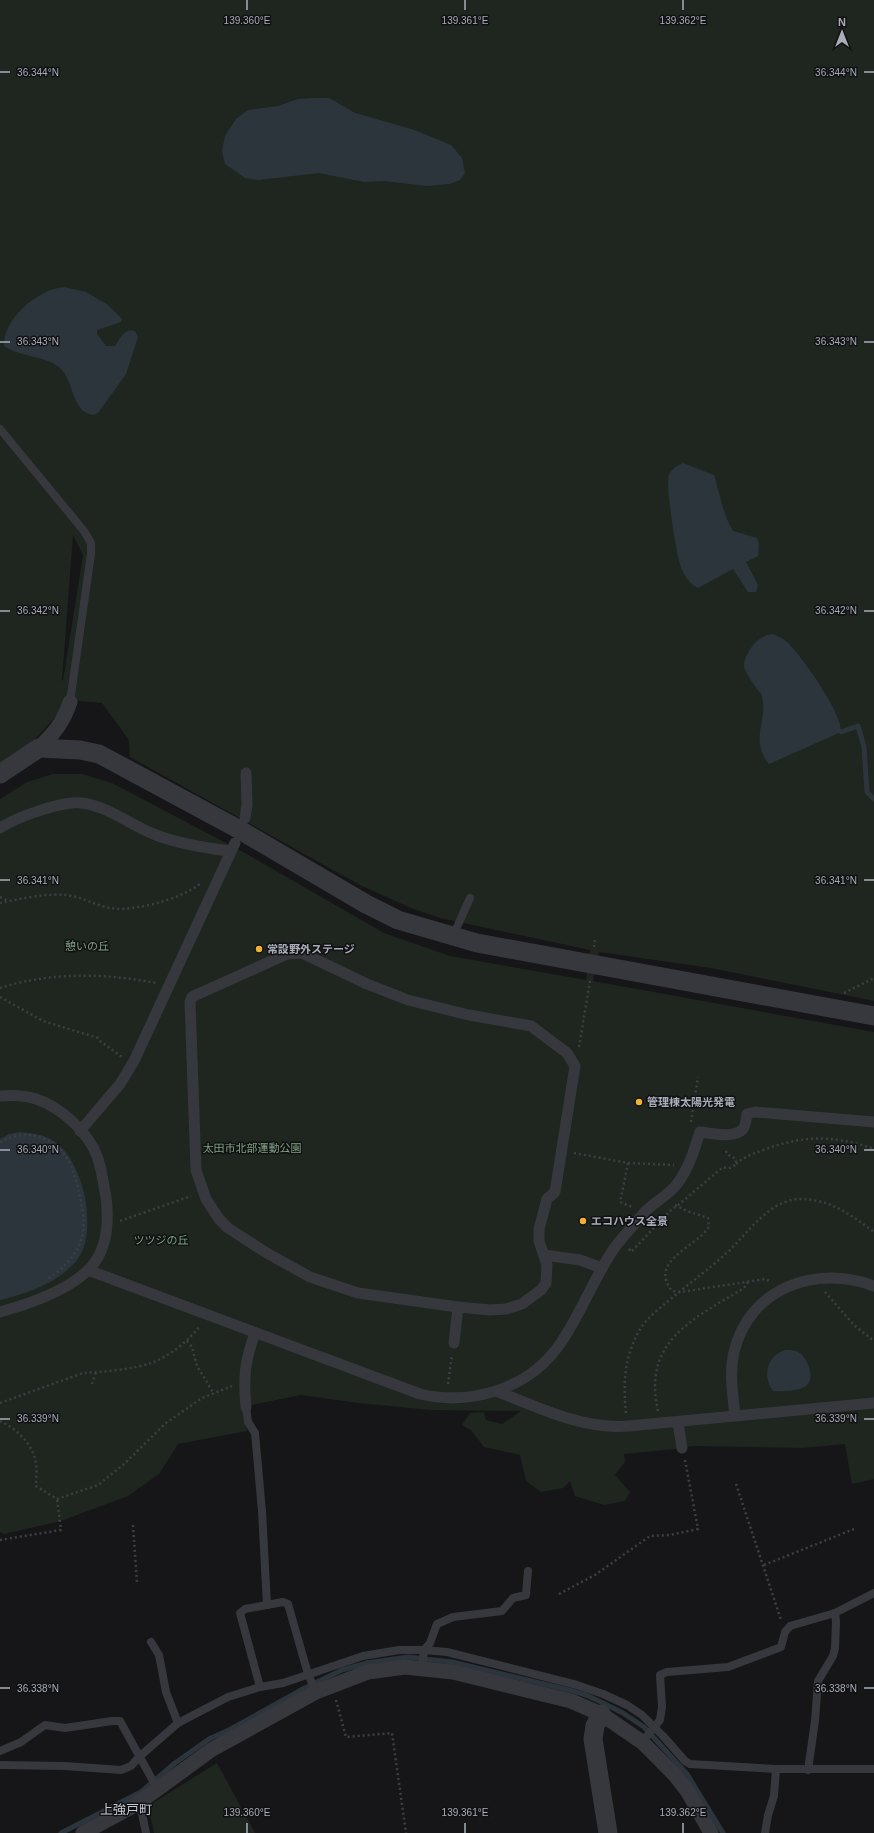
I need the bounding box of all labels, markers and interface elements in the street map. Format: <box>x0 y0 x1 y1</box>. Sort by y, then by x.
north arrow <box>822 12 862 52</box>
text: 139.360°E <box>224 15 271 26</box>
text: 139.361°E <box>442 15 489 26</box>
text: 139.362°E <box>660 15 707 26</box>
text: N <box>838 16 846 28</box>
text: 36.344°N <box>17 67 59 78</box>
text: 36.344°N <box>815 67 857 78</box>
text: 36.343°N <box>17 336 59 347</box>
text: 36.343°N <box>815 336 857 347</box>
text: 36.342°N <box>17 605 59 616</box>
text: 36.342°N <box>815 605 857 616</box>
text: 36.341°N <box>17 875 59 886</box>
text: 36.341°N <box>815 875 857 886</box>
park label: 憩いの丘 <box>65 940 109 952</box>
place label: 常設野外ステージ <box>267 943 355 955</box>
marker: 常設野外ステージ <box>254 944 264 954</box>
place label: 管理棟太陽光発電 <box>647 1096 735 1108</box>
marker: 管理棟太陽光発電 <box>634 1097 644 1107</box>
park label: 太田市北部運動公園 <box>203 1142 302 1154</box>
text: 36.340°N <box>17 1144 59 1155</box>
text: 36.340°N <box>815 1144 857 1155</box>
place label: エコハウス全景 <box>591 1215 668 1227</box>
marker: エコハウス全景 <box>578 1216 588 1226</box>
park label: ツツジの丘 <box>134 1234 189 1246</box>
text: 36.339°N <box>17 1413 59 1424</box>
text: 36.339°N <box>815 1413 857 1424</box>
text: 36.338°N <box>17 1683 59 1694</box>
text: 36.338°N <box>815 1683 857 1694</box>
district label: 上強戸町 <box>100 1802 152 1817</box>
text: 139.360°E <box>224 1807 271 1818</box>
text: 139.361°E <box>442 1807 489 1818</box>
text: 139.362°E <box>660 1807 707 1818</box>

